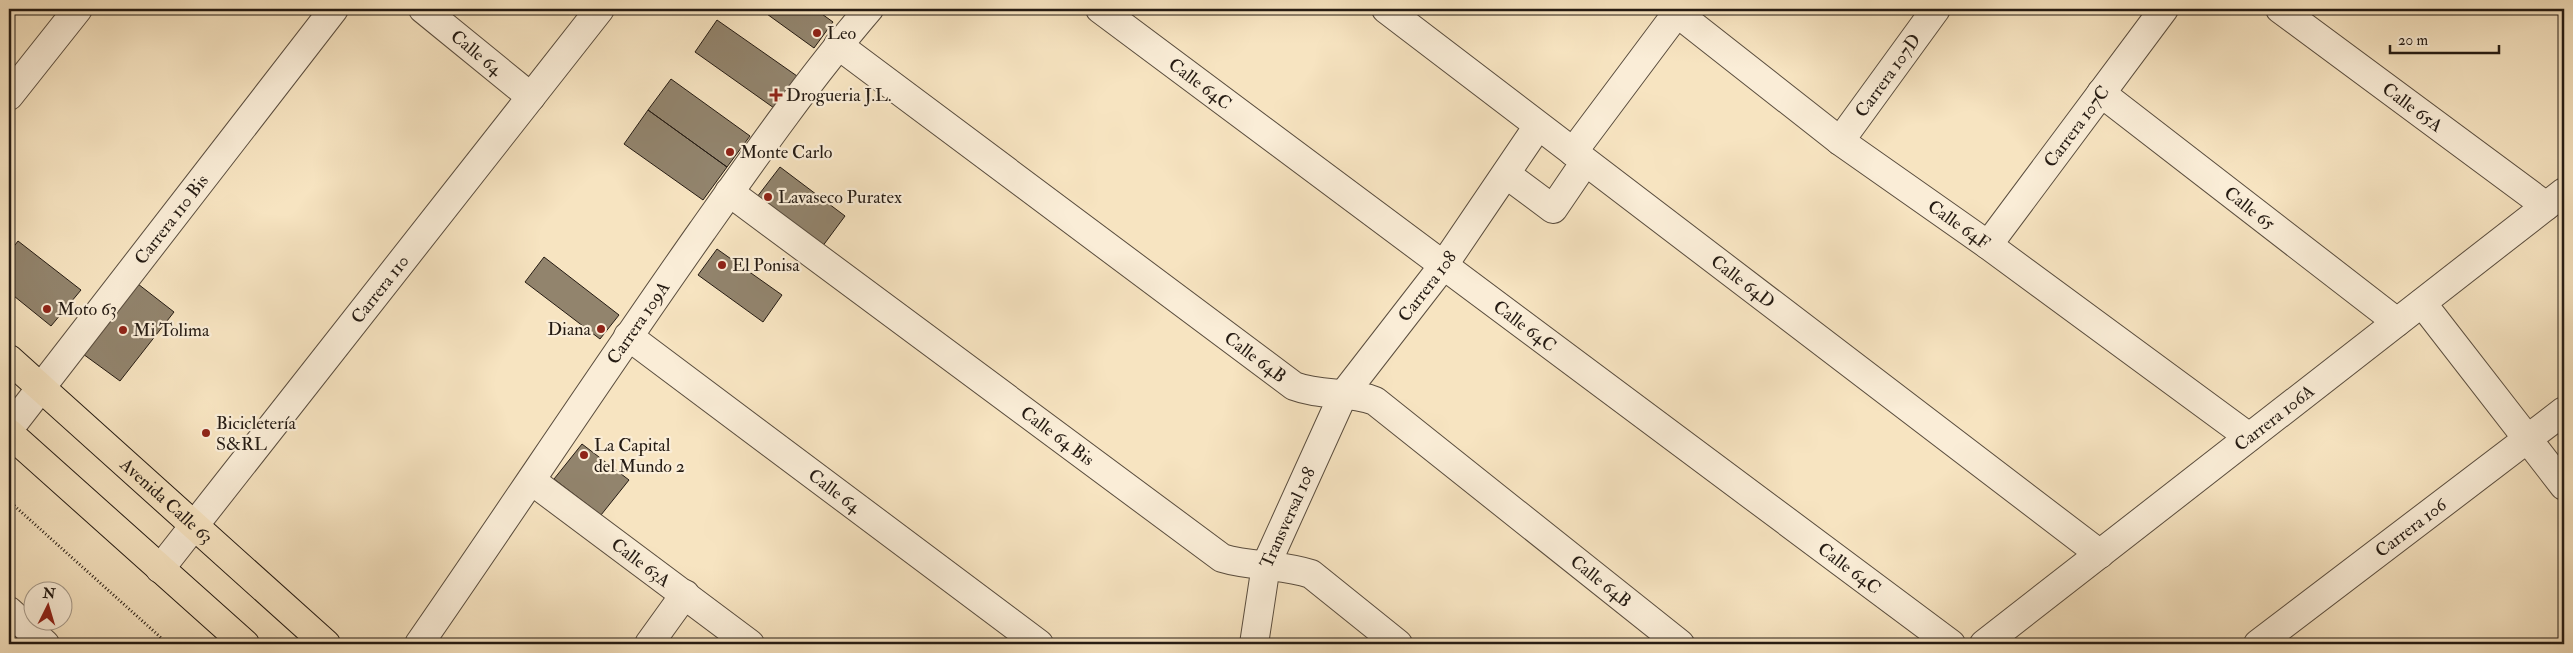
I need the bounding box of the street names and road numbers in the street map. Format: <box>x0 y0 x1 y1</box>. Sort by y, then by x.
street label: Calle 64 <box>446 25 508 81</box>
street label: Carrera 107D <box>1850 29 1926 122</box>
street label: Calle 64C <box>1164 53 1236 115</box>
street label: Calle 65A <box>2378 77 2448 137</box>
street label: Carrera 107C <box>2038 81 2115 172</box>
street label: Carrera 110 Bis <box>129 170 213 269</box>
street label: Calle 65 <box>2220 181 2280 235</box>
street label: Calle 64F <box>1923 195 1995 254</box>
street label: Carrera 108 <box>1393 246 1461 326</box>
street label: Carrera 110 <box>346 250 414 328</box>
street label: Calle 64D <box>1706 250 1779 313</box>
street label: Carrera 109A <box>602 276 675 369</box>
street label: Calle 64C <box>1489 295 1561 357</box>
street label: Calle 64B <box>1220 326 1291 388</box>
street label: Carrera 106A <box>2230 379 2319 456</box>
street label: Calle 64 Bis <box>1016 401 1099 471</box>
street label: Avenida Calle 63 <box>115 452 218 548</box>
street label: Transversal 108 <box>1255 463 1320 572</box>
street label: Calle 64 <box>804 464 866 519</box>
street label: Carrera 106 <box>2370 493 2452 562</box>
street label: Calle 63A <box>607 533 676 592</box>
street label: Calle 64C <box>1813 537 1886 599</box>
street label: Calle 64B <box>1566 550 1636 612</box>

